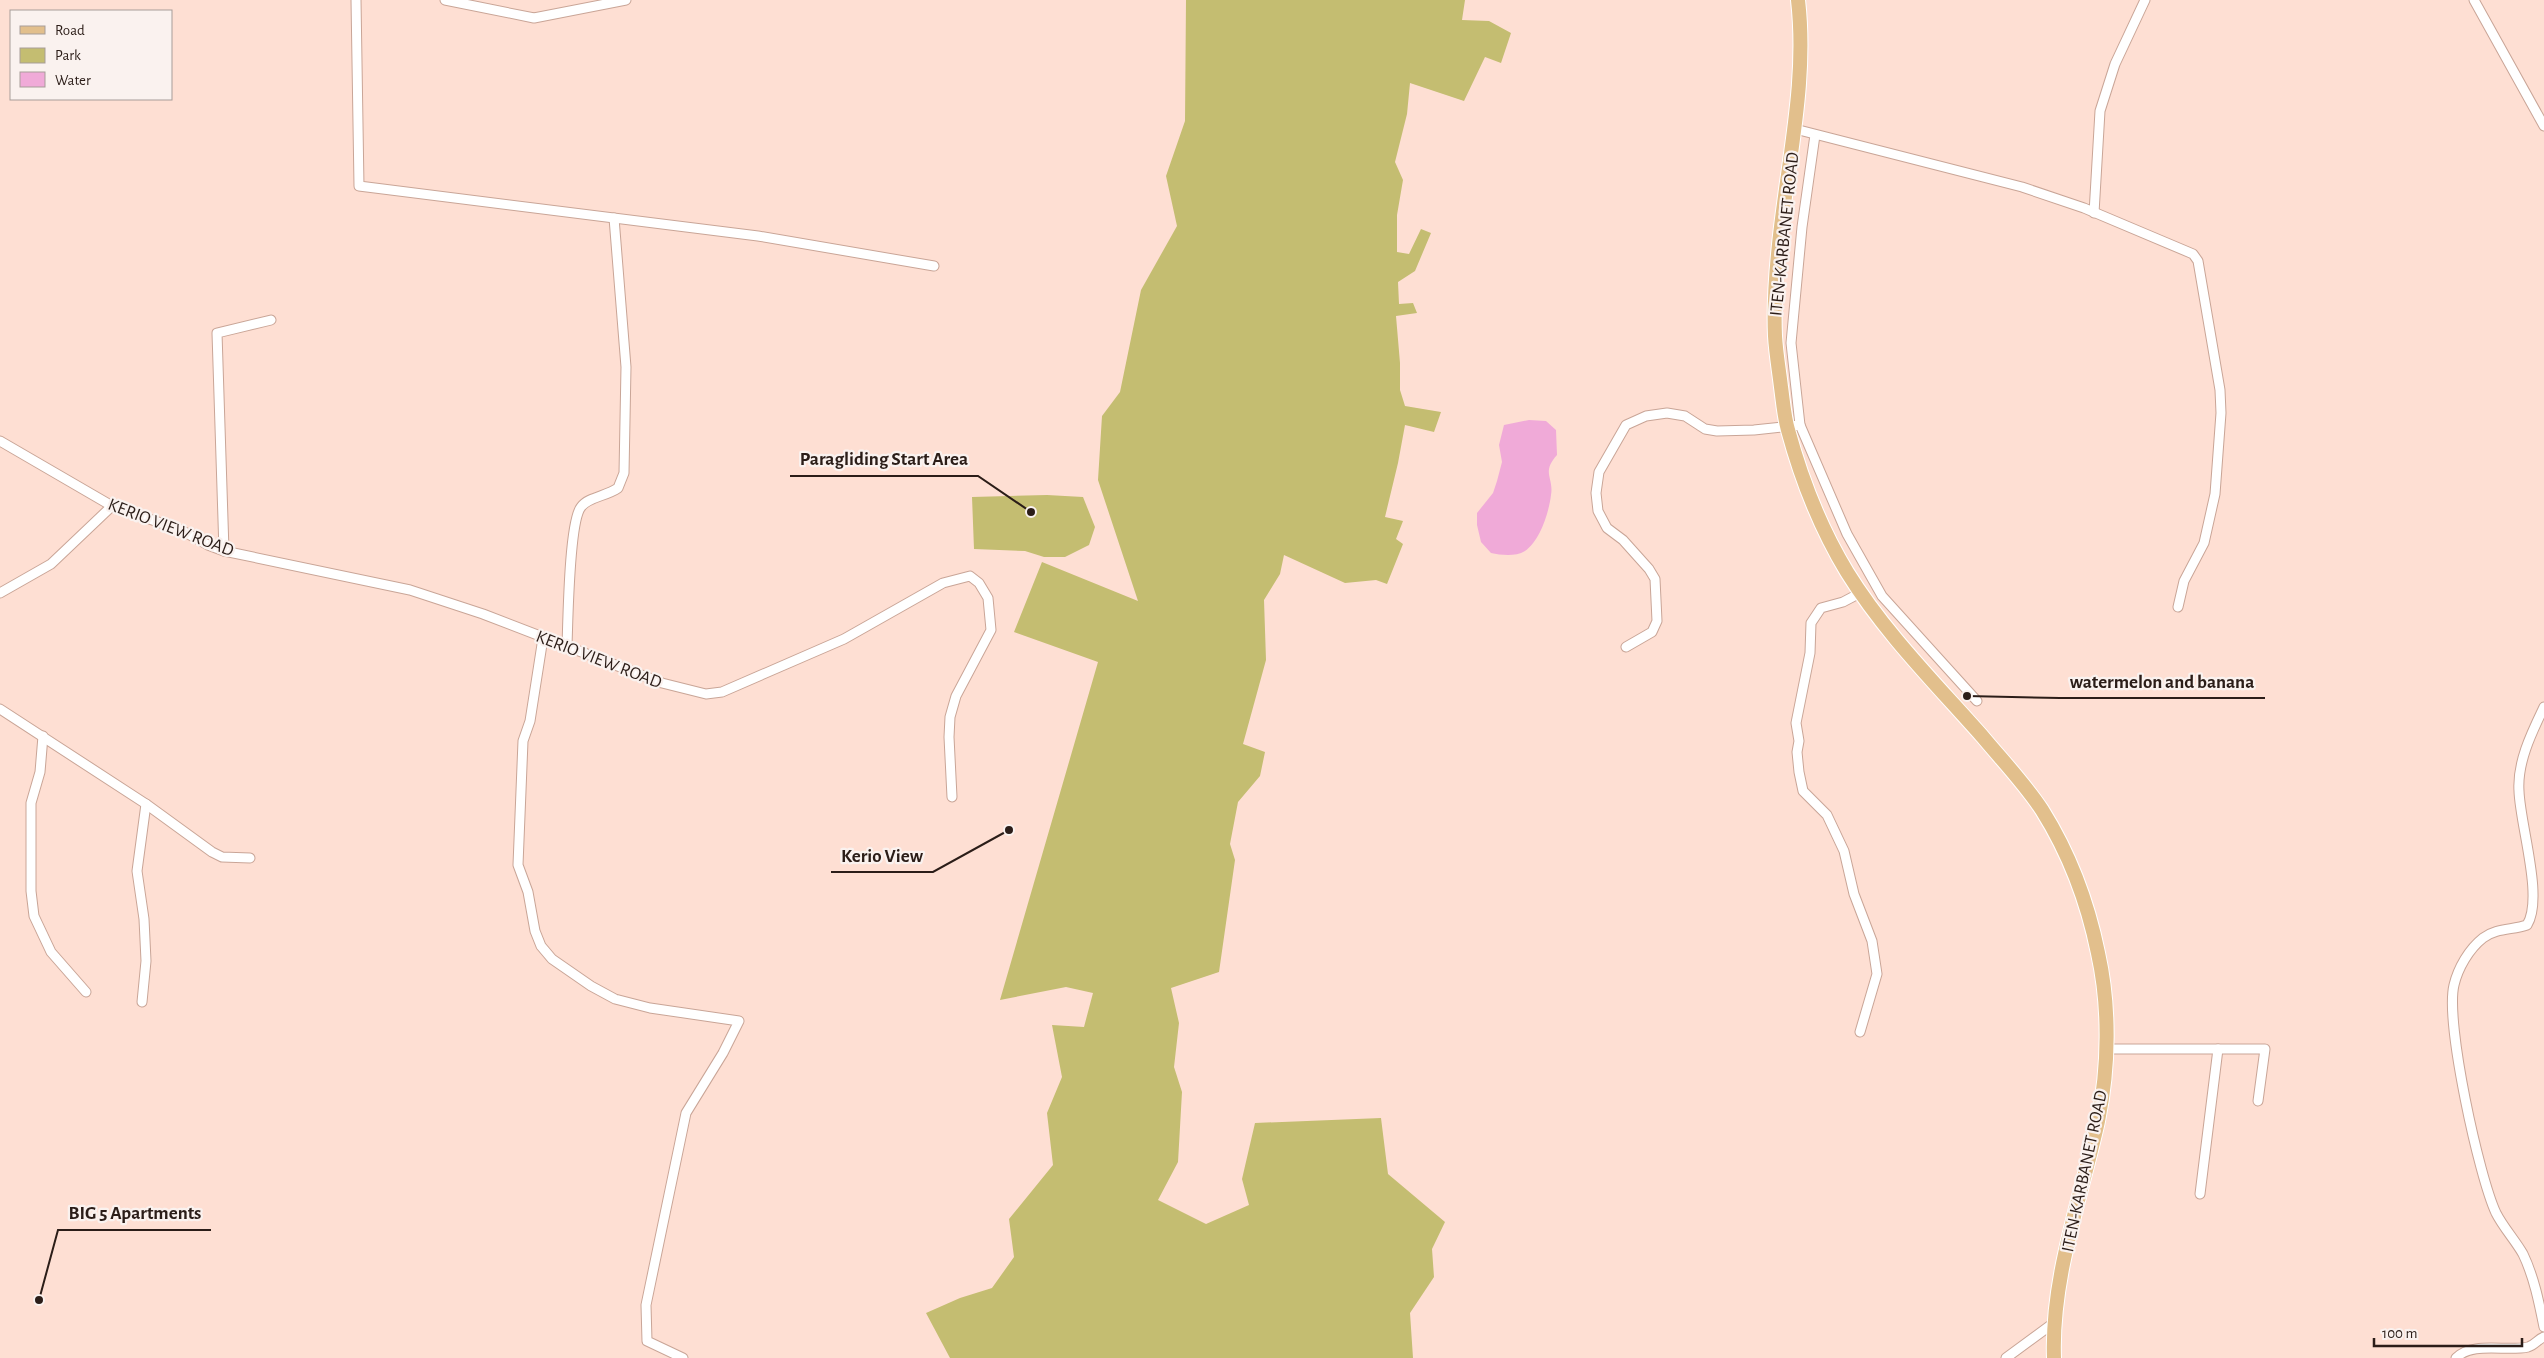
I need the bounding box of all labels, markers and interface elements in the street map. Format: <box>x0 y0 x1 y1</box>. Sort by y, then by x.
legend <box>10 10 172 100</box>
text: Road <box>55 23 85 38</box>
text: Park <box>55 48 81 63</box>
text: Water <box>55 73 91 88</box>
street label: ITEN-KARBANET ROAD <box>1767 151 1803 317</box>
callout: Paragliding Start Area <box>790 442 978 476</box>
text: Paragliding Start Area <box>800 450 968 469</box>
street label: KERIO VIEW ROAD <box>105 496 236 560</box>
street label: KERIO VIEW ROAD <box>533 628 664 692</box>
callout: watermelon and banana <box>2060 664 2265 698</box>
text: watermelon and banana <box>2070 673 2254 692</box>
callout: Kerio View <box>831 838 933 872</box>
text: Kerio View <box>841 847 924 866</box>
street label: ITEN-KARBANET ROAD <box>2059 1089 2111 1254</box>
callout: BIG 5 Apartments <box>58 1196 211 1230</box>
text: BIG 5 Apartments <box>69 1204 201 1223</box>
scale bar <box>2374 1316 2522 1348</box>
text: 100 m <box>2382 1326 2417 1341</box>

